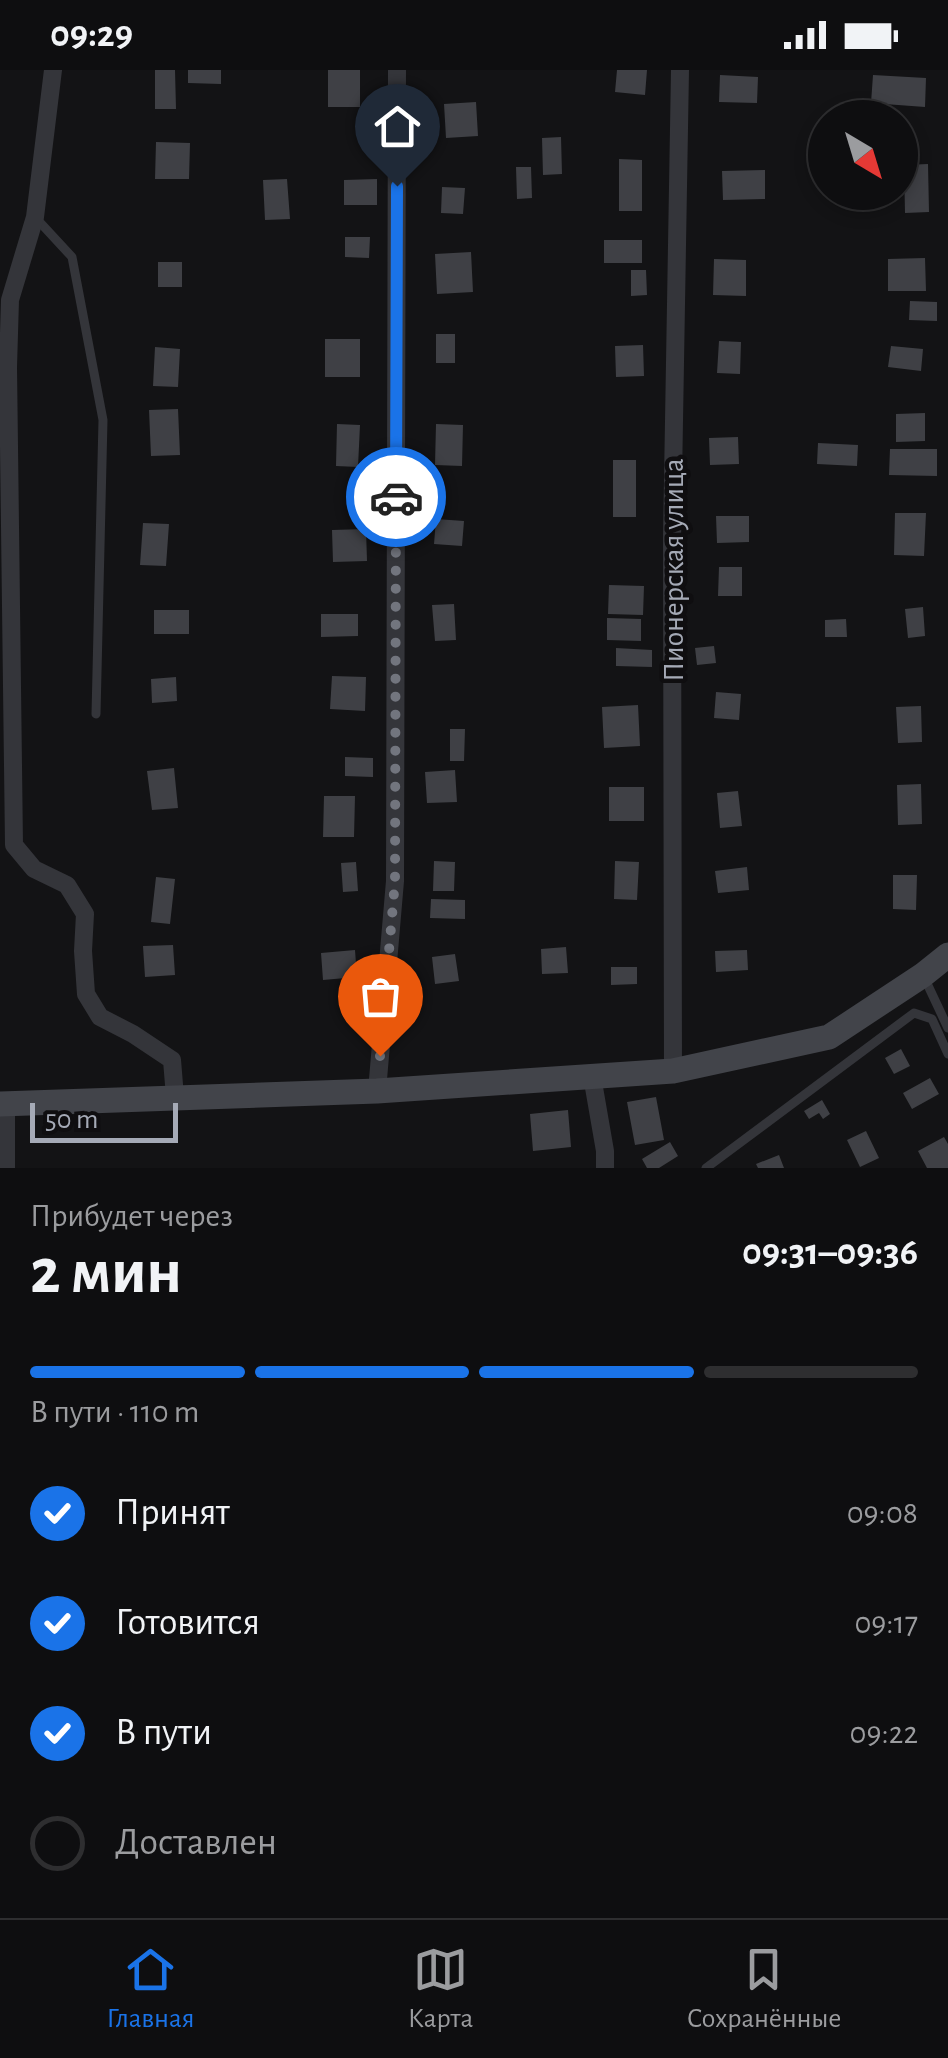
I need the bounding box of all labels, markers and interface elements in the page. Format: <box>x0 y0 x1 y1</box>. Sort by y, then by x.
text: 09:29 <box>50 16 133 54</box>
pin <box>355 84 440 187</box>
icon: home <box>370 99 425 154</box>
north arrow <box>808 100 918 210</box>
map controls <box>808 100 918 210</box>
courier <box>346 447 446 547</box>
street label: Пионерская улица <box>659 458 689 682</box>
icon: car <box>369 470 424 525</box>
pin <box>338 954 423 1057</box>
icon: bag <box>353 969 408 1024</box>
scale bar <box>30 1098 178 1142</box>
text: 50 m <box>45 1106 99 1134</box>
text: Прибудет через <box>30 1200 233 1232</box>
text: 09:31–09:36 <box>742 1234 918 1272</box>
text: 2 мин <box>30 1240 182 1305</box>
text: В пути · 110 m <box>30 1396 199 1428</box>
icon: check <box>30 1486 85 1541</box>
text: Принят <box>115 1494 230 1532</box>
text: 09:08 <box>847 1497 918 1529</box>
icon: check <box>30 1596 85 1651</box>
text: Готовится <box>115 1604 260 1642</box>
text: 09:17 <box>854 1607 918 1639</box>
icon: check <box>30 1706 85 1761</box>
text: В пути <box>115 1714 212 1752</box>
text: 09:22 <box>850 1717 918 1749</box>
text: Доставлен <box>115 1824 277 1862</box>
tab: Главная <box>107 1942 195 2036</box>
tab: Карта <box>408 1942 473 2036</box>
tab: Сохранённые <box>687 1942 841 2036</box>

